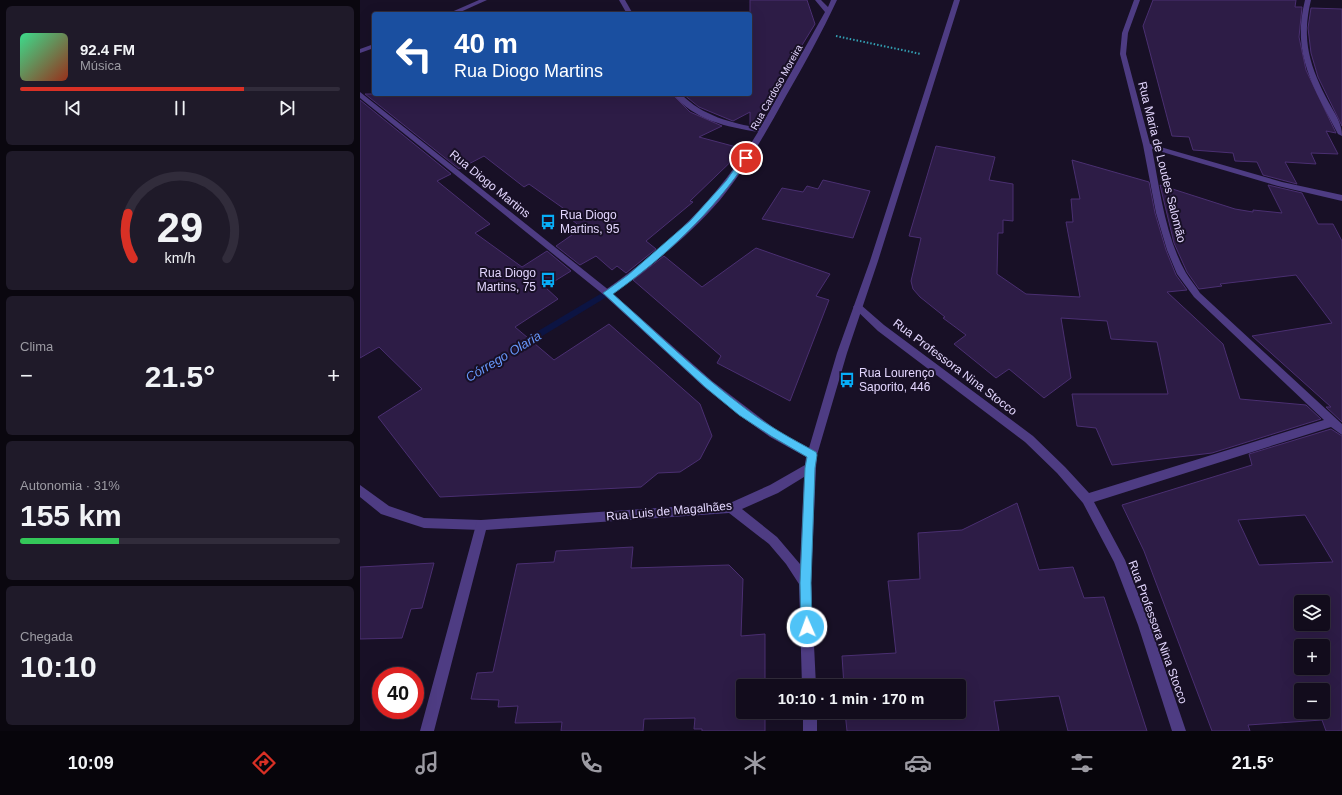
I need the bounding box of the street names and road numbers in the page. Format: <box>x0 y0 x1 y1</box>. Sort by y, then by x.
street label: Rua Cardoso Moreira <box>748 42 805 132</box>
street label: Rua Maria de Loudes Salomão <box>1135 80 1189 244</box>
street label: Rua Diogo Martins <box>447 147 533 221</box>
street label: Rua Professora Nina Stocco <box>890 316 1020 418</box>
street label: Rua Luis de Magalhães <box>606 499 732 523</box>
street label: Rua Professora Nina Stocco <box>1126 558 1191 706</box>

